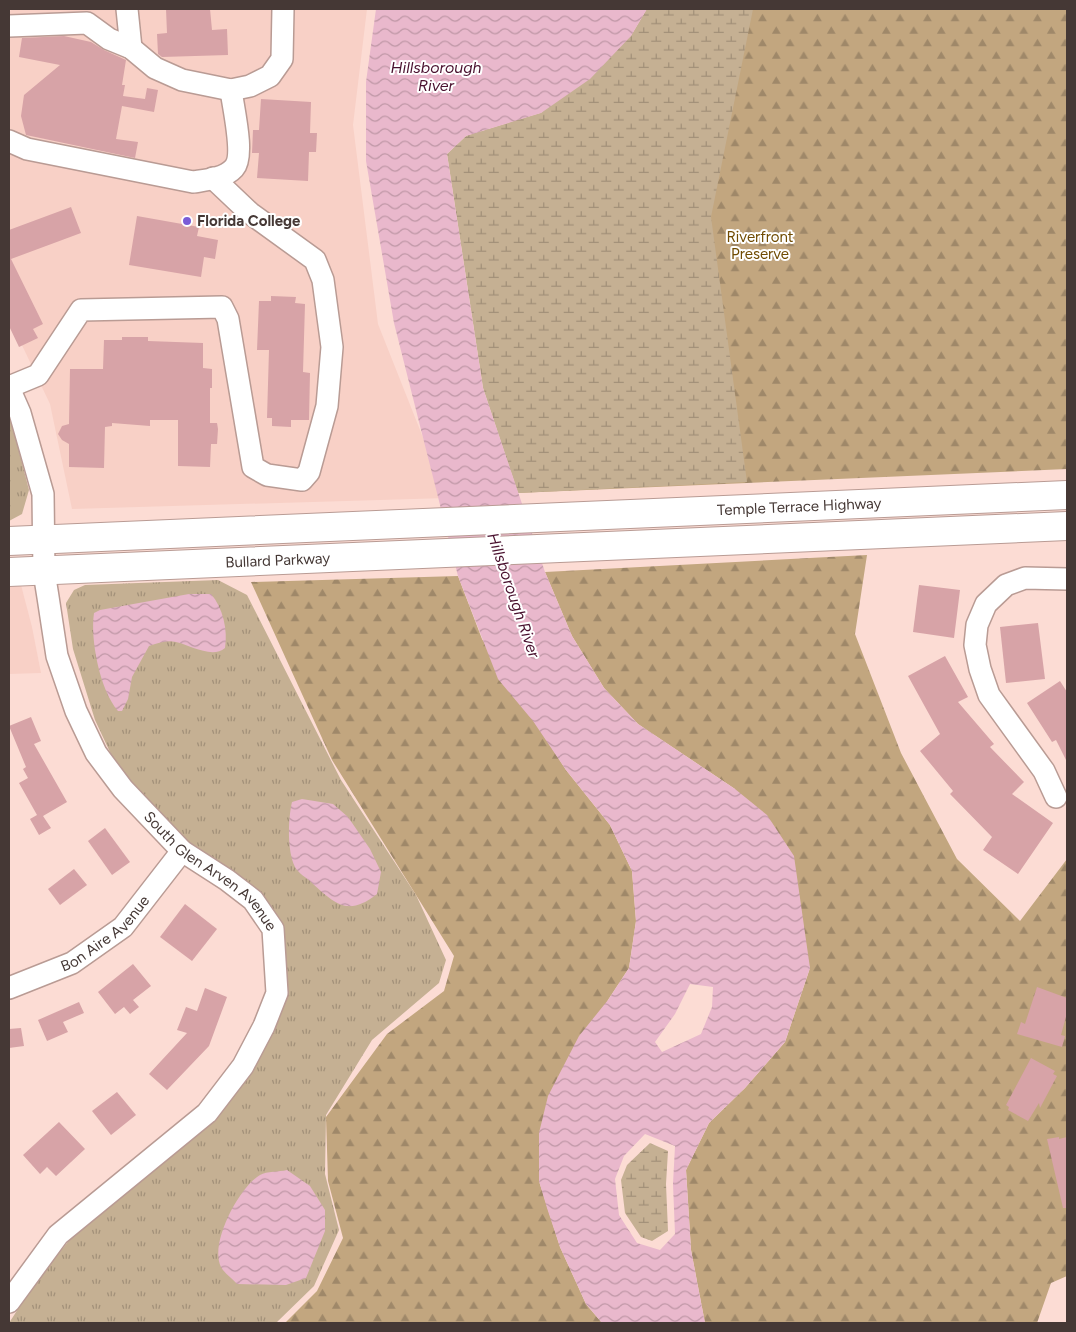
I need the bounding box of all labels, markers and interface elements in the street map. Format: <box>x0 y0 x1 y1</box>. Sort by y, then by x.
water label: Hillsborough River <box>390 58 482 95</box>
place label: Florida College <box>197 212 301 230</box>
marker: Florida College <box>181 215 193 227</box>
park label: Riverfront Preserve <box>726 228 794 263</box>
street label: Temple Terrace Highway <box>717 494 882 519</box>
water label: Hillsborough River <box>483 530 544 661</box>
street label: Bullard Parkway <box>225 549 331 572</box>
street label: South Glen Arven Avenue <box>140 808 280 934</box>
street label: Bon Aire Avenue <box>58 892 153 976</box>

